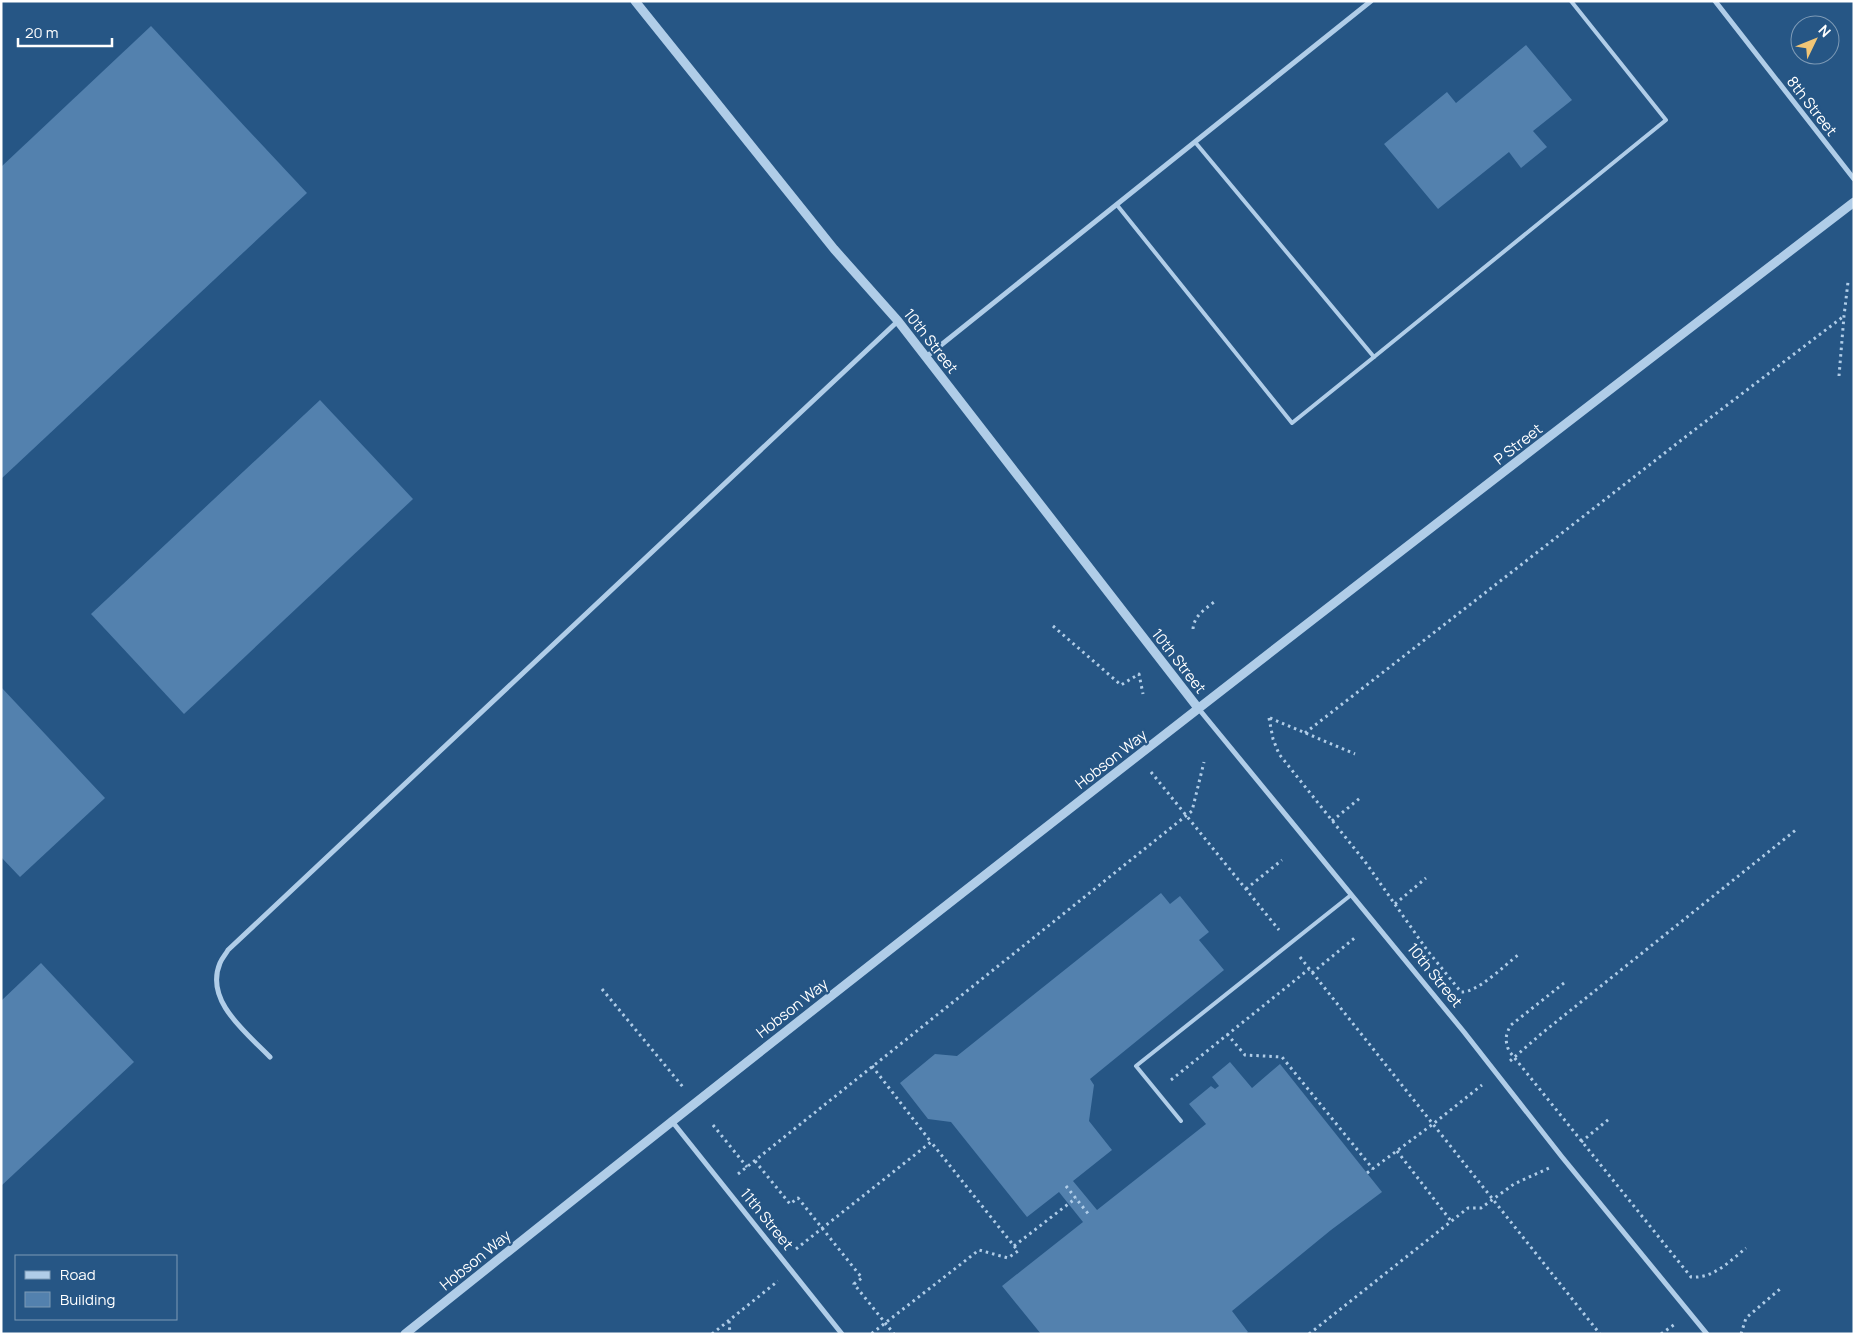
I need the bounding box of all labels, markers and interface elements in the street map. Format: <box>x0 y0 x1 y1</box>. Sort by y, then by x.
scale bar <box>18 15 111 47</box>
north arrow <box>1790 15 1840 65</box>
text: N <box>1814 21 1835 41</box>
text: 20 m <box>25 22 58 43</box>
street label: 8th Street <box>1782 72 1842 140</box>
street label: 10th Street <box>899 304 963 378</box>
street label: P Street <box>1489 418 1547 470</box>
street label: 10th Street <box>1147 624 1211 698</box>
street label: Hobson Way <box>1071 724 1151 794</box>
street label: 10th Street <box>1403 938 1467 1012</box>
street label: Hobson Way <box>752 973 832 1043</box>
street label: 11th Street <box>736 1184 798 1254</box>
street label: Hobson Way <box>435 1225 515 1295</box>
legend <box>15 1255 178 1320</box>
text: Road <box>60 1264 96 1285</box>
text: Building <box>60 1289 115 1310</box>

